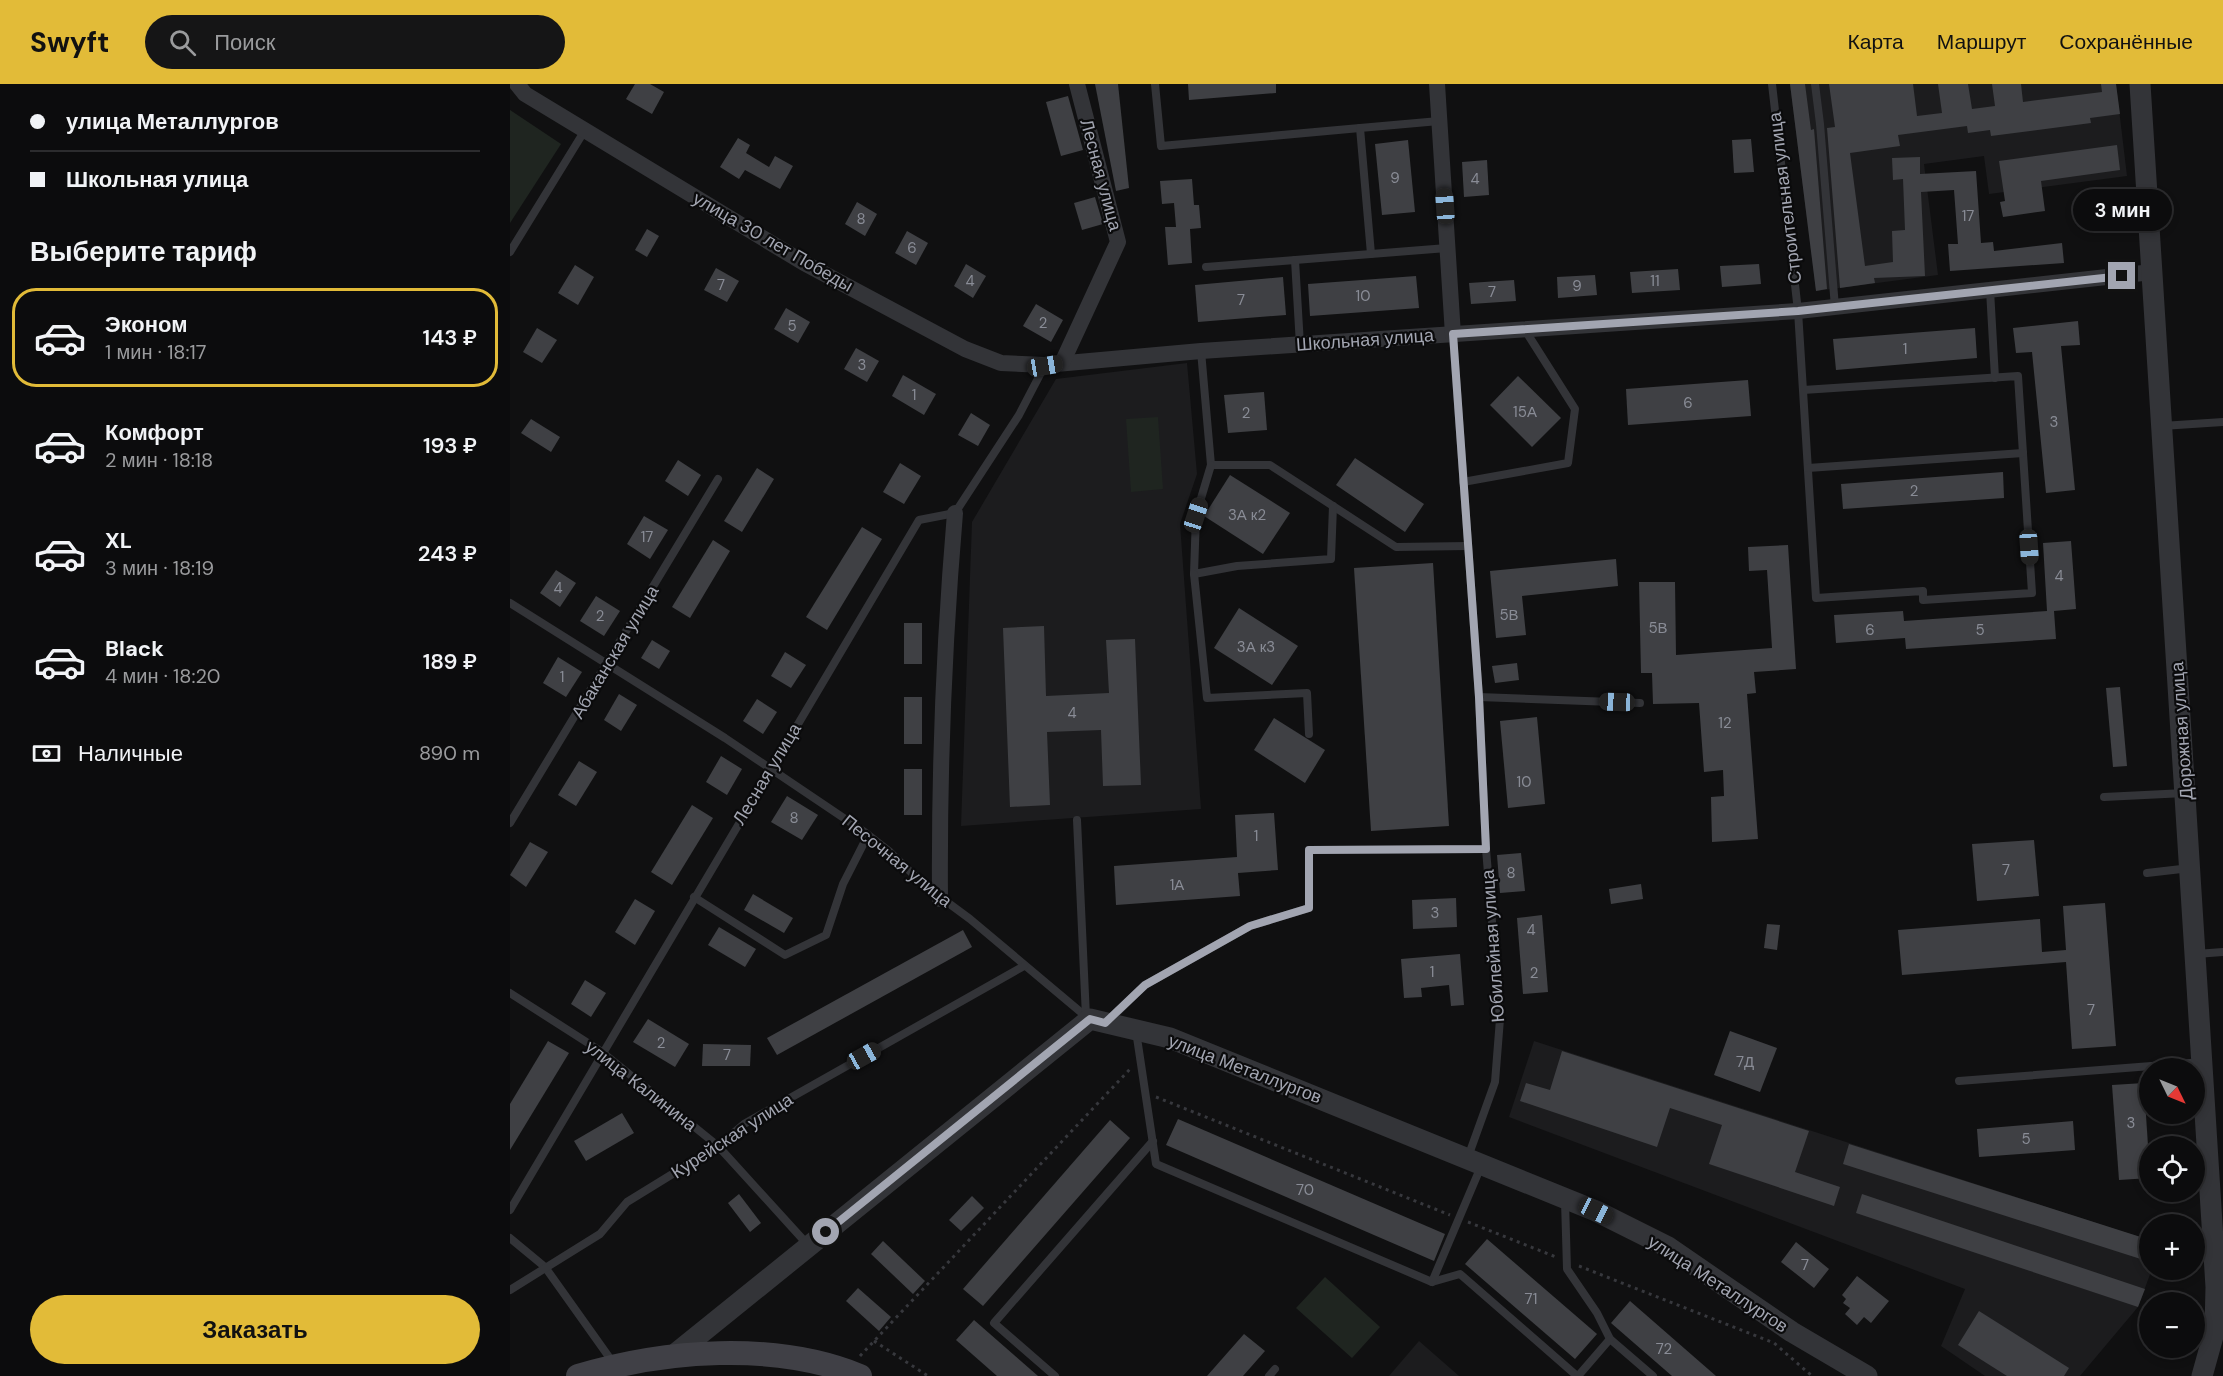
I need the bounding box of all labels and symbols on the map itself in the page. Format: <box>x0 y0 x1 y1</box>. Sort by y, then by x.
street label: Строительная улица <box>1762 110 1807 285</box>
street label: Лесная улица <box>1075 116 1128 234</box>
house number: 9 <box>1390 168 1400 188</box>
house number: 4 <box>1470 169 1480 189</box>
street label: улица 30 лет Победы <box>689 186 857 298</box>
car <box>1435 187 1455 225</box>
callout: 3 мин <box>2072 189 2172 231</box>
house number: 17 <box>1962 206 1974 226</box>
house number: 8 <box>856 209 866 229</box>
house number: 6 <box>907 238 917 258</box>
route end <box>2108 262 2135 289</box>
house number: 4 <box>965 271 975 291</box>
house number: 11 <box>1650 271 1660 291</box>
house number: 7 <box>717 275 725 295</box>
house number: 9 <box>1572 276 1582 296</box>
house number: 7 <box>1488 282 1496 302</box>
house number: 10 <box>1356 286 1370 306</box>
house number: 7 <box>1237 290 1245 310</box>
house number: 2 <box>1039 313 1047 333</box>
house number: 5 <box>787 316 797 336</box>
street label: Школьная улица <box>1295 323 1436 357</box>
house number: 1 <box>1903 339 1907 359</box>
car <box>1026 354 1064 378</box>
house number: 3 <box>858 355 866 375</box>
house number: 1 <box>912 385 916 405</box>
house number: 6 <box>1683 393 1693 413</box>
house number: 15А <box>1513 402 1537 422</box>
house number: 2 <box>1242 403 1250 423</box>
house number: 3 <box>2050 412 2058 432</box>
house number: 2 <box>1910 481 1918 501</box>
car <box>1182 495 1210 535</box>
house number: 3А к2 <box>1228 505 1266 525</box>
house number: 17 <box>641 527 653 547</box>
car <box>2019 528 2039 566</box>
house number: 4 <box>2054 566 2064 586</box>
house number: 4 <box>553 578 563 598</box>
street label: Абаканская улица <box>566 580 665 723</box>
house number: 5В <box>1499 605 1519 625</box>
house number: 2 <box>596 606 604 626</box>
house number: 5В <box>1648 618 1668 638</box>
house number: 6 <box>1865 620 1875 640</box>
house number: 5 <box>1975 620 1985 640</box>
house number: 3А к3 <box>1237 637 1275 657</box>
street label: Дорожная улица <box>2165 660 2199 801</box>
house number: 1 <box>560 667 564 687</box>
car <box>1599 692 1635 712</box>
house number: 4 <box>1067 703 1077 723</box>
house number: 12 <box>1718 713 1732 733</box>
street label: Лесная улица <box>727 718 807 829</box>
house number: 10 <box>1517 772 1531 792</box>
house number: 8 <box>789 808 799 828</box>
street label: Песочная улица <box>837 809 958 913</box>
house number: 1 <box>1254 826 1258 846</box>
house number: 7 <box>2002 860 2010 880</box>
house number: 8 <box>1506 863 1516 883</box>
street label: Юбилейная улица <box>1476 868 1510 1023</box>
house number: 1А <box>1170 875 1184 895</box>
house number: 3 <box>1431 903 1439 923</box>
house number: 4 <box>1526 920 1536 940</box>
house number: 1 <box>1430 962 1434 982</box>
house number: 2 <box>1530 963 1538 983</box>
house number: 7 <box>2087 1000 2095 1020</box>
street label: улица Металлургов <box>1165 1029 1325 1109</box>
house number: 2 <box>657 1033 665 1053</box>
street label: улица Калинина <box>580 1035 702 1138</box>
car <box>844 1039 884 1073</box>
house number: 7 <box>723 1045 731 1065</box>
house number: 7Д <box>1736 1052 1754 1072</box>
north arrow <box>2139 1058 2205 1124</box>
street label: Курейская улица <box>666 1087 798 1184</box>
house number: 3 <box>2127 1113 2135 1133</box>
house number: 5 <box>2021 1129 2031 1149</box>
house number: 70 <box>1296 1180 1314 1200</box>
car <box>1576 1195 1616 1227</box>
route start <box>812 1218 839 1245</box>
street label: улица Металлургов <box>1643 1230 1793 1338</box>
house number: 7 <box>1801 1255 1809 1275</box>
house number: 71 <box>1525 1289 1537 1309</box>
house number: 72 <box>1656 1339 1672 1359</box>

